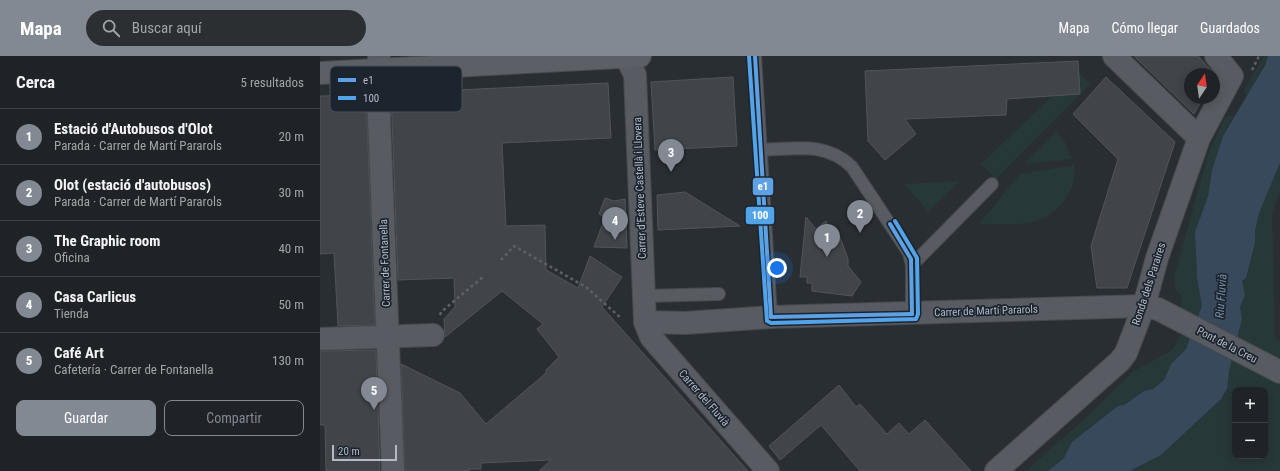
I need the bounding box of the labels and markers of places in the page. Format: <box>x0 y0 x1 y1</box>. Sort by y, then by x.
pin: 3 <box>658 139 684 172</box>
pin: 2 <box>847 200 873 233</box>
pin: 4 <box>602 207 628 240</box>
pin: 1 <box>814 224 840 257</box>
pin: 5 <box>361 377 387 410</box>

